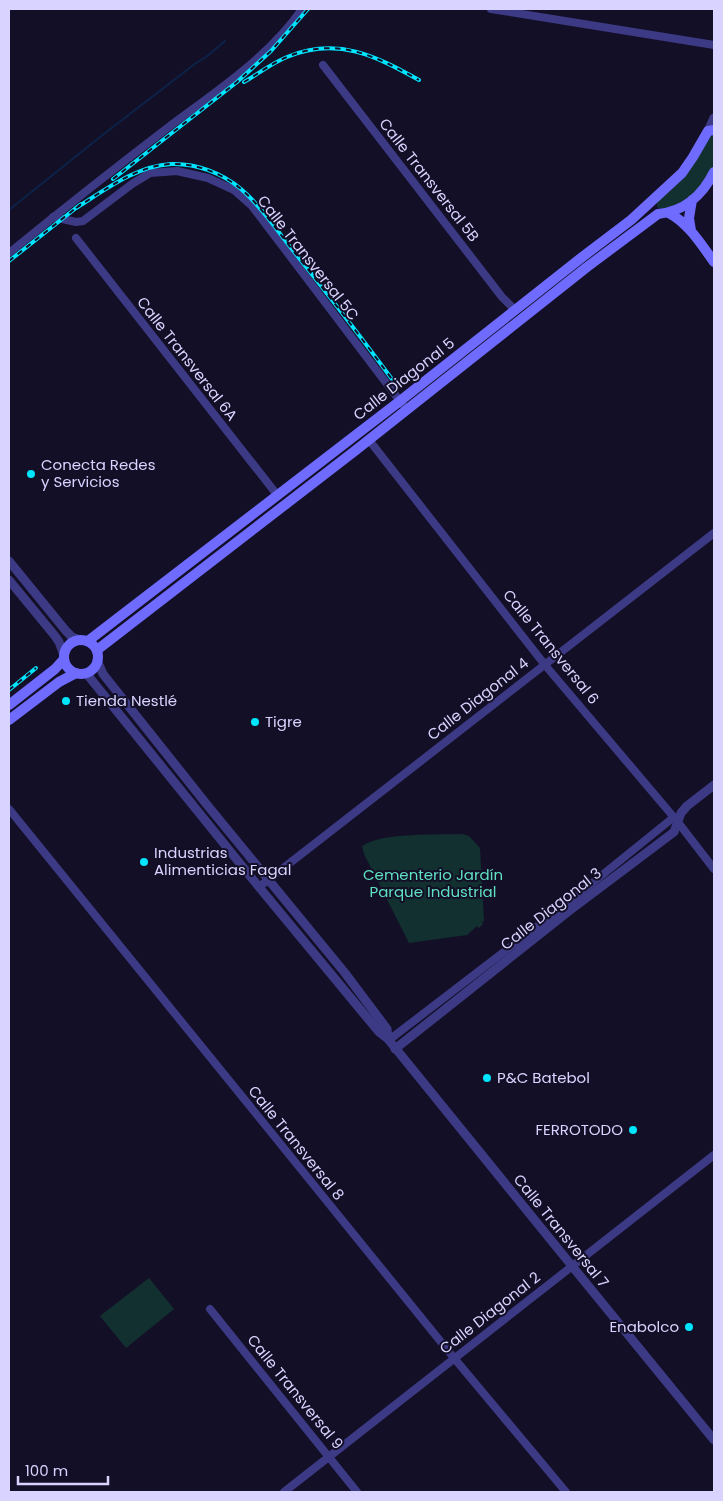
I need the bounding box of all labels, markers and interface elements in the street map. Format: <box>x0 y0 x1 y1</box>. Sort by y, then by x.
street label: Calle Transversal 5B <box>375 114 484 246</box>
street label: Calle Transversal 5C <box>253 191 364 325</box>
street label: Calle Transversal 6A <box>132 292 243 425</box>
street label: Calle Diagonal 5 <box>349 332 459 425</box>
place label: Conecta Redes y Servicios <box>41 454 156 492</box>
marker: Conecta Redes y Servicios <box>25 468 37 480</box>
street label: Calle Transversal 6 <box>498 585 604 709</box>
street label: Calle Diagonal 4 <box>423 652 533 745</box>
place label: Tienda Nestlé <box>76 690 177 711</box>
marker: Tienda Nestlé <box>60 695 72 707</box>
place label: Tigre <box>265 711 302 732</box>
marker: Tigre <box>249 716 261 728</box>
place label: Industrias Alimenticias Fagal <box>154 842 291 880</box>
marker: Industrias Alimenticias Fagal <box>138 856 150 868</box>
street label: Calle Diagonal 3 <box>496 863 606 955</box>
park label: Cementerio Jardín Parque Industrial <box>363 864 503 902</box>
place label: P&C Batebol <box>497 1067 590 1088</box>
marker: P&C Batebol <box>481 1072 493 1084</box>
street label: Calle Transversal 8 <box>244 1081 349 1205</box>
place label: FERROTODO <box>535 1119 623 1140</box>
marker: FERROTODO <box>627 1124 639 1136</box>
street label: Calle Transversal 7 <box>509 1169 614 1292</box>
street label: Calle Diagonal 2 <box>435 1267 544 1359</box>
place label: Enabolco <box>609 1316 679 1337</box>
marker: Enabolco <box>683 1321 695 1333</box>
street label: Calle Transversal 9 <box>243 1330 348 1454</box>
scale bar <box>18 1454 108 1486</box>
text: 100 m <box>25 1460 68 1481</box>

